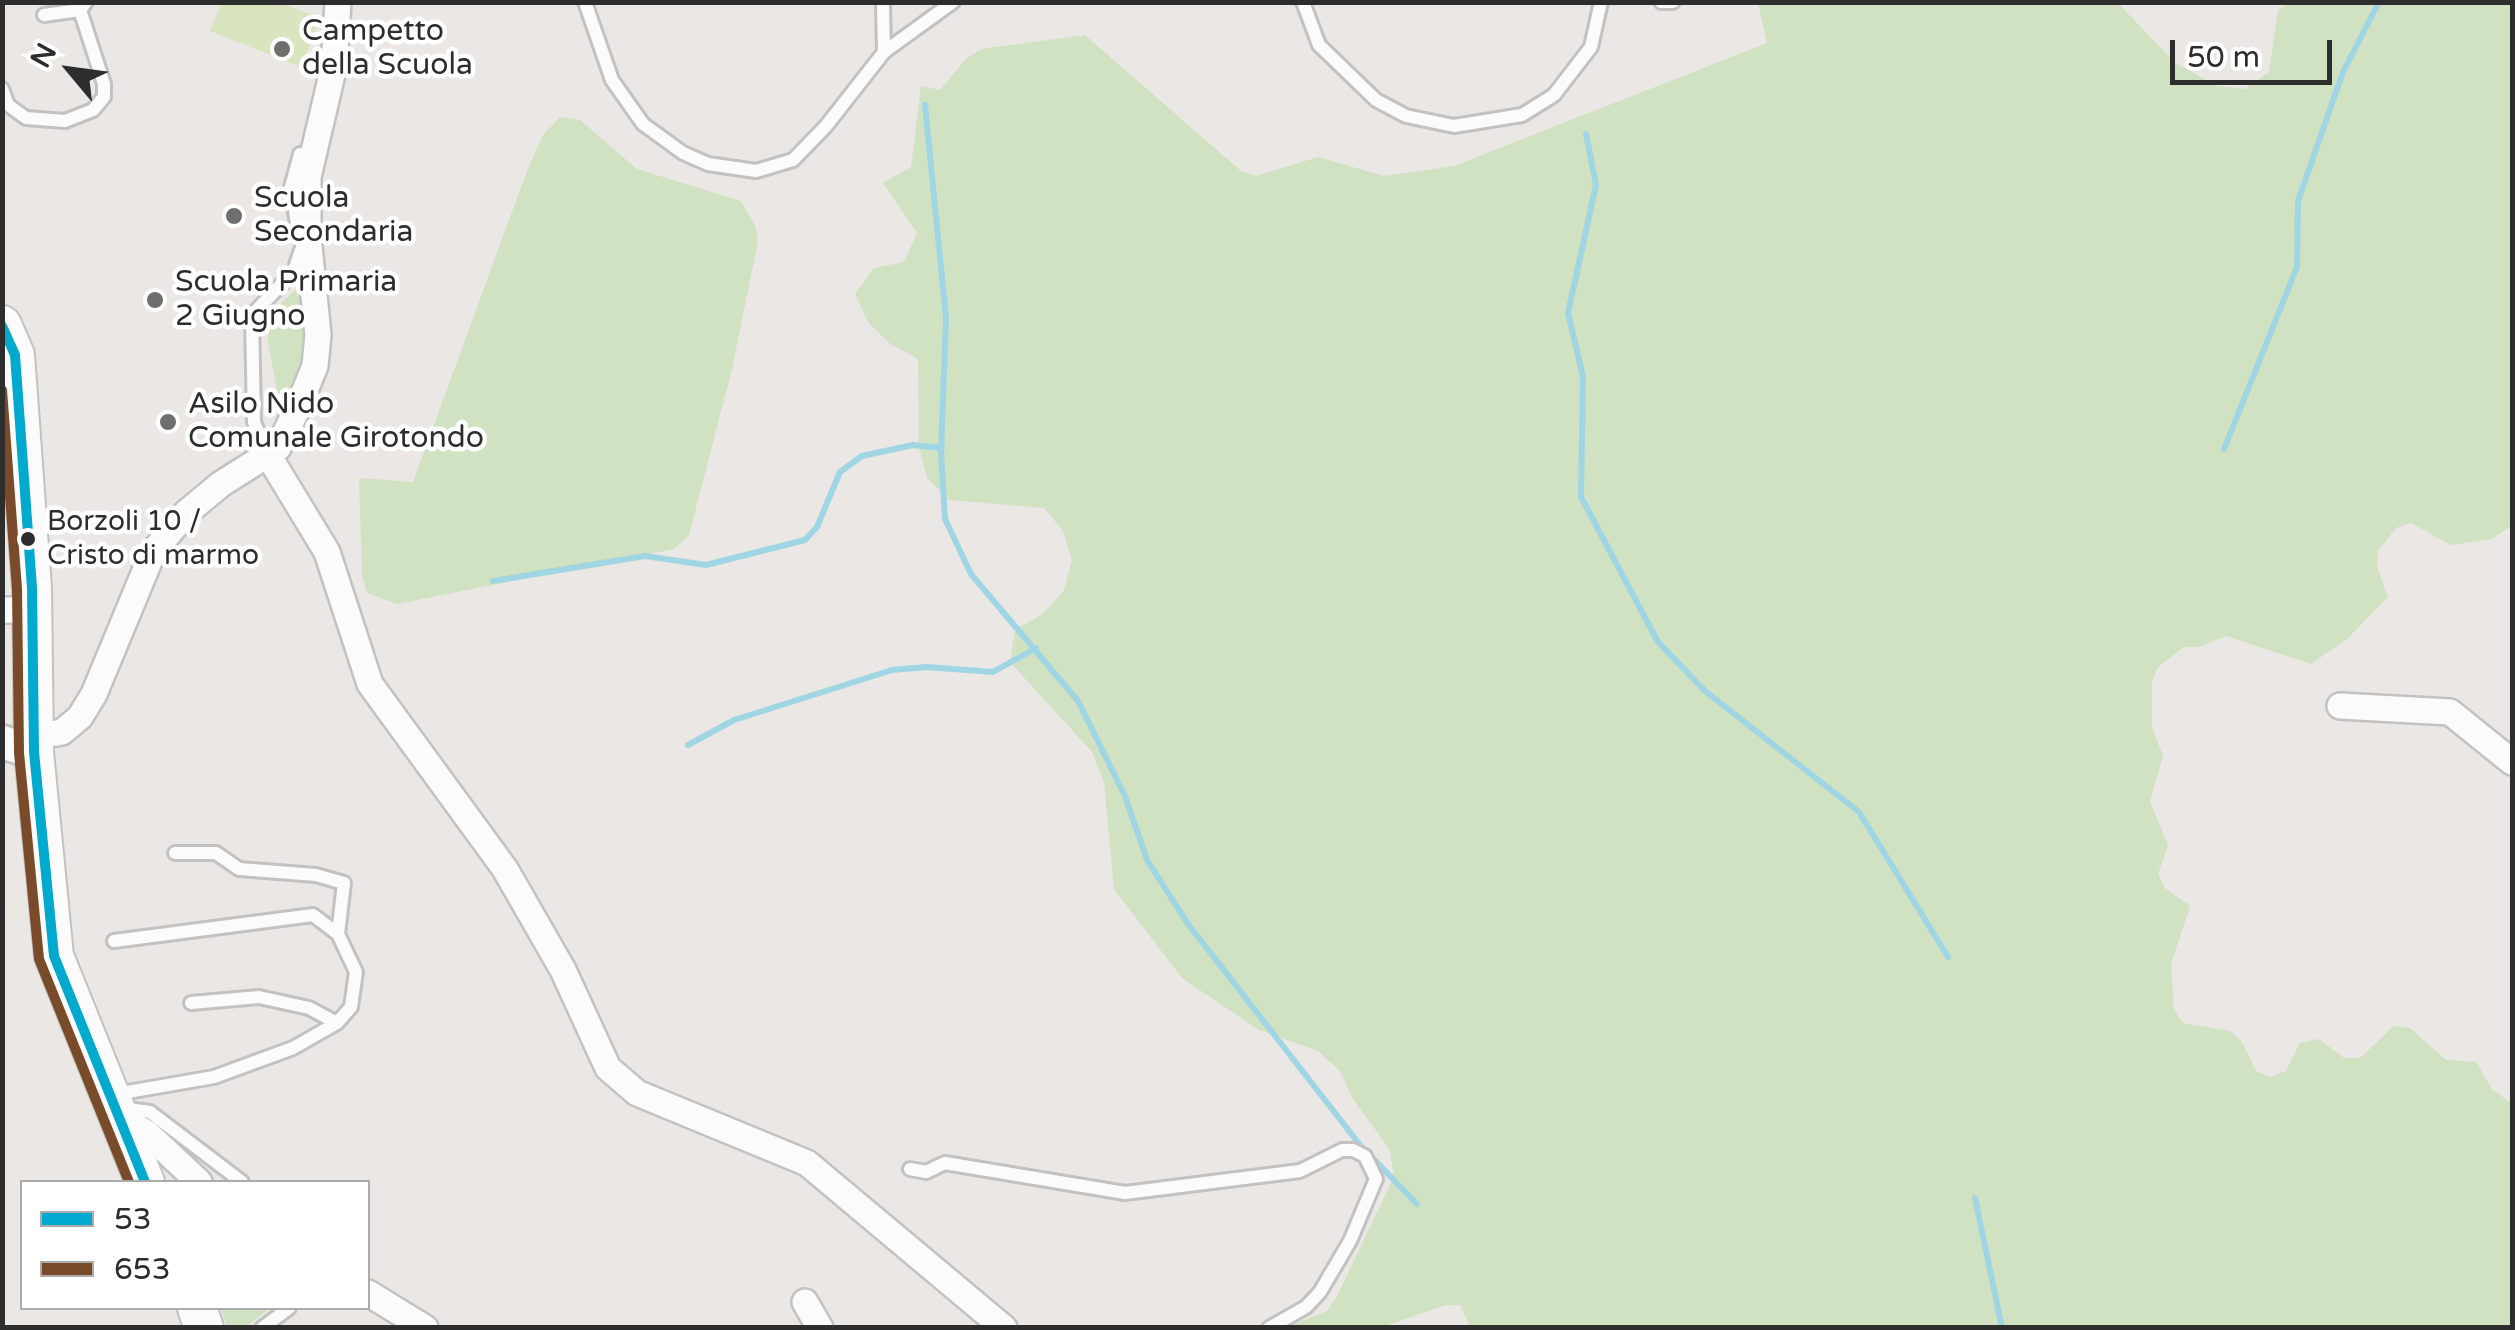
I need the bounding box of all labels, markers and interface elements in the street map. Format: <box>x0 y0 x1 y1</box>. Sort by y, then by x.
place label: Campetto della Scuola <box>302 14 473 84</box>
north arrow <box>20 20 120 120</box>
scale bar <box>2175 20 2338 82</box>
text: N <box>23 37 64 74</box>
marker: Campetto della Scuola <box>271 38 293 60</box>
text: 50 m <box>2187 39 2260 76</box>
place label: Scuola Secondaria <box>254 181 413 252</box>
marker: Scuola Secondaria <box>223 205 245 227</box>
place label: Scuola Primaria 2 Giugno <box>175 265 397 336</box>
marker: Scuola Primaria 2 Giugno <box>144 289 166 311</box>
place label: Asilo Nido Comunale Girotondo <box>188 387 484 458</box>
marker: Asilo Nido Comunale Girotondo <box>157 411 179 433</box>
place label: Borzoli 10 / Cristo di marmo <box>47 506 259 572</box>
marker: Borzoli 10 / Cristo di marmo <box>18 529 38 549</box>
legend <box>20 1180 370 1310</box>
text: 53 <box>114 1201 152 1238</box>
text: 653 <box>114 1251 171 1288</box>

